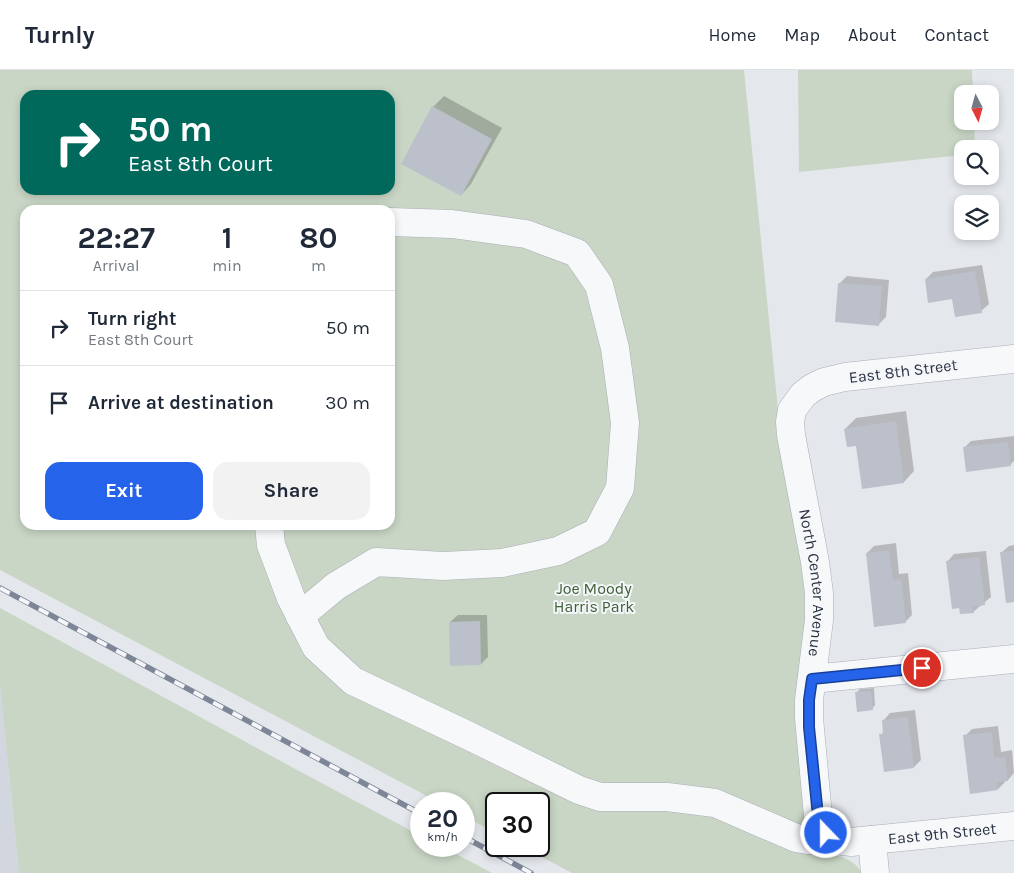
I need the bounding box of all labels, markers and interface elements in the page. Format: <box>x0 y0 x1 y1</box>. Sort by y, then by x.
text: Turnly <box>25 21 95 49</box>
text: Home <box>708 24 756 46</box>
text: Map <box>784 24 820 46</box>
text: About <box>848 24 897 46</box>
text: Contact <box>925 24 989 46</box>
north arrow <box>954 85 999 130</box>
map controls <box>954 85 999 240</box>
text: 50 m <box>128 109 213 150</box>
icon: right <box>45 110 110 175</box>
button: search <box>954 140 999 185</box>
text: East 8th Court <box>128 151 273 177</box>
button: layers <box>954 195 999 240</box>
text: 22:27 <box>77 220 155 256</box>
text: 1 <box>222 220 232 256</box>
text: 80 <box>299 220 338 256</box>
text: Arrival <box>93 256 140 275</box>
text: min <box>212 256 242 275</box>
text: m <box>311 256 326 275</box>
text: Turn right <box>88 308 177 330</box>
icon: right <box>45 314 73 342</box>
text: 50 m <box>326 317 370 339</box>
text: East 8th Court <box>88 330 193 349</box>
street label: East 8th Street <box>848 355 958 387</box>
icon: arrive <box>45 389 73 417</box>
text: Arrive at destination <box>88 392 274 414</box>
text: 30 m <box>325 392 370 414</box>
button: Exit <box>45 462 203 520</box>
button: Share <box>213 462 370 520</box>
street label: North Center Avenue <box>796 507 829 658</box>
park label: Joe Moody Harris Park <box>554 579 634 616</box>
pin <box>901 647 943 689</box>
icon: arrive <box>908 654 936 682</box>
speed limit sign: 30 <box>485 792 550 857</box>
text: 20 <box>427 804 458 833</box>
position arrow <box>799 806 851 858</box>
street label: East 9th Street <box>887 818 997 848</box>
text: km/h <box>427 830 458 844</box>

